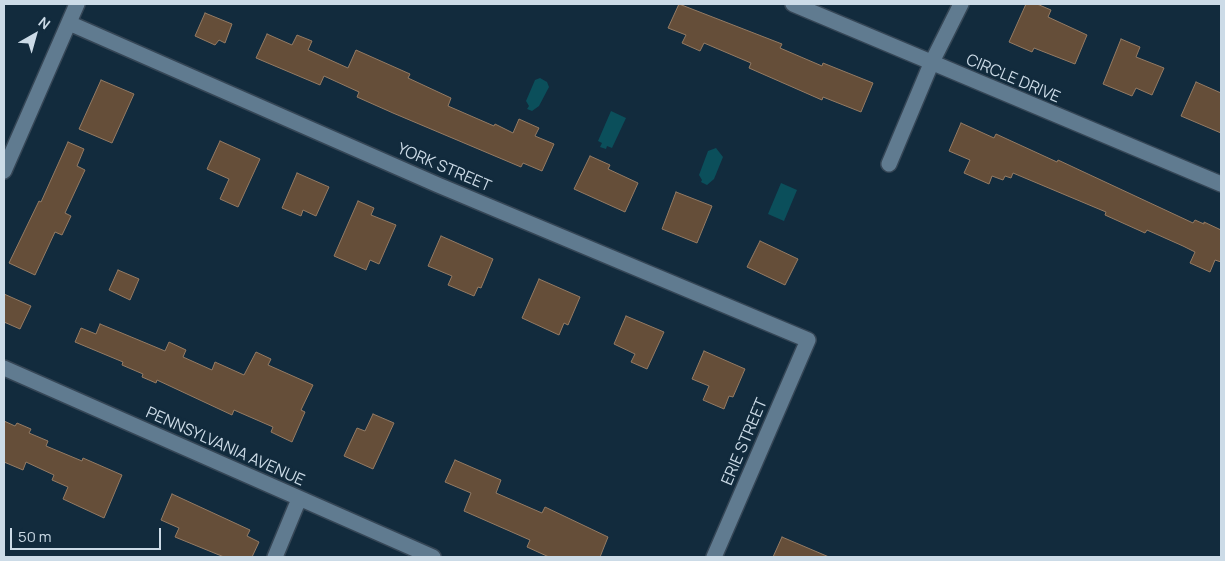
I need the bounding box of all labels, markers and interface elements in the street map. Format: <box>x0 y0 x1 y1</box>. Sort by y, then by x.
north arrow <box>10 10 60 60</box>
text: N <box>35 12 54 33</box>
street label: CIRCLE DRIVE <box>963 51 1063 107</box>
street label: YORK STREET <box>394 140 494 196</box>
street label: ERIE STREET <box>718 396 772 488</box>
street label: PENNSYLVANIA AVENUE <box>143 403 307 491</box>
scale bar <box>12 518 164 550</box>
text: 50 m <box>18 526 52 547</box>

